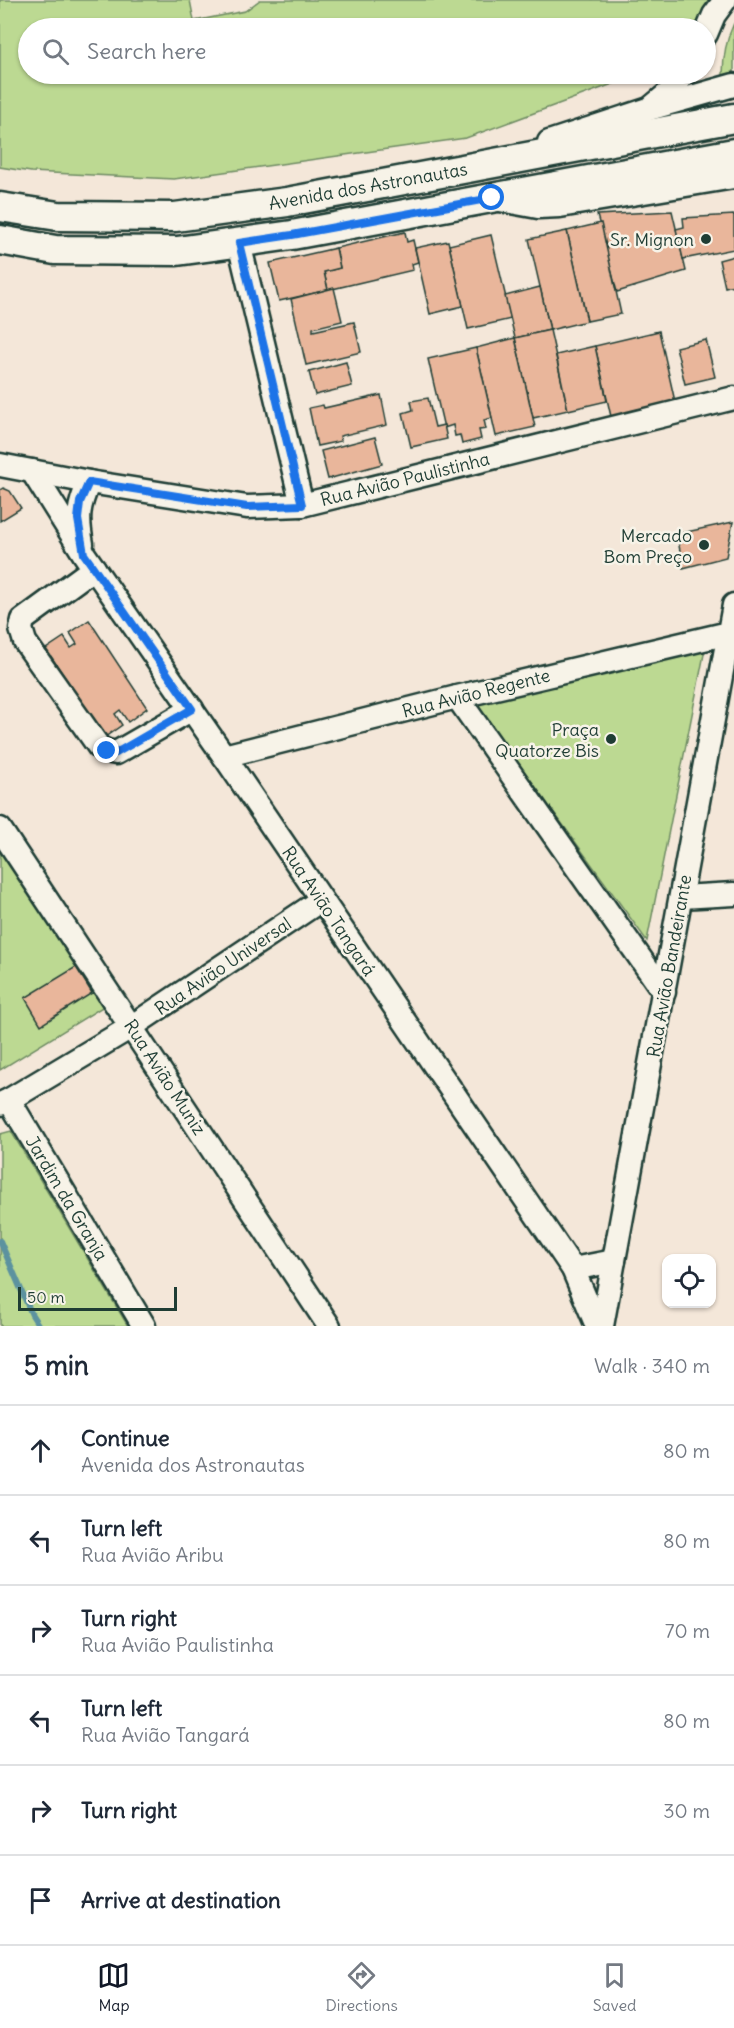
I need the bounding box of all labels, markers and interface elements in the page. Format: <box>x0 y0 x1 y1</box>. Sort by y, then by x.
search box <box>18 18 716 84</box>
icon: search <box>39 35 72 68</box>
text: Search here <box>87 37 206 65</box>
street label: Avenida dos Astronautas <box>267 157 469 215</box>
route start <box>478 184 504 210</box>
place label: Sr. Mignon <box>610 228 694 251</box>
marker: Sr. Mignon <box>699 232 713 246</box>
street label: Rua Avião Paulistinha <box>318 447 492 511</box>
place label: Mercado Bom Preço <box>604 524 692 568</box>
marker: Mercado Bom Preço <box>697 538 711 552</box>
street label: Rua Avião Regente <box>400 664 552 722</box>
place label: Praça Quatorze Bis <box>495 718 599 762</box>
marker: Praça Quatorze Bis <box>604 732 618 746</box>
route end <box>93 737 119 763</box>
street label: Rua Avião Tangará <box>277 842 381 980</box>
street label: Rua Avião Bandeirante <box>642 873 696 1059</box>
street label: Rua Avião Universal <box>150 912 296 1020</box>
street label: Rua Avião Muniz <box>119 1015 211 1139</box>
street label: Jardim da Granja <box>21 1131 113 1265</box>
map controls <box>662 1254 716 1308</box>
button: locate <box>662 1254 716 1308</box>
scale bar <box>18 1284 177 1312</box>
text: 50 m <box>27 1287 65 1307</box>
text: 5 min <box>24 1349 89 1382</box>
text: Walk · 340 m <box>594 1353 710 1378</box>
text: Continue <box>81 1424 170 1452</box>
icon: ahead <box>24 1434 57 1467</box>
text: 80 m <box>663 1438 710 1463</box>
text: Avenida dos Astronautas <box>81 1452 305 1477</box>
text: Turn left <box>81 1514 162 1542</box>
icon: left <box>24 1524 57 1557</box>
text: 80 m <box>663 1528 710 1553</box>
text: Rua Avião Aribu <box>81 1542 224 1567</box>
text: Turn right <box>81 1604 177 1632</box>
icon: right <box>24 1614 57 1647</box>
text: 70 m <box>665 1618 710 1643</box>
text: Rua Avião Paulistinha <box>81 1632 274 1657</box>
text: Turn left <box>81 1694 162 1722</box>
icon: left <box>24 1704 57 1737</box>
text: 80 m <box>663 1708 710 1733</box>
text: Rua Avião Tangará <box>81 1722 250 1747</box>
icon: right <box>24 1794 57 1827</box>
text: Turn right <box>81 1796 177 1824</box>
text: 30 m <box>663 1798 710 1823</box>
icon: arrive <box>24 1884 57 1917</box>
text: Arrive at destination <box>81 1886 281 1914</box>
tab: Map <box>97 1959 130 2015</box>
tab: Directions <box>325 1959 398 2015</box>
tab: Saved <box>593 1959 637 2015</box>

